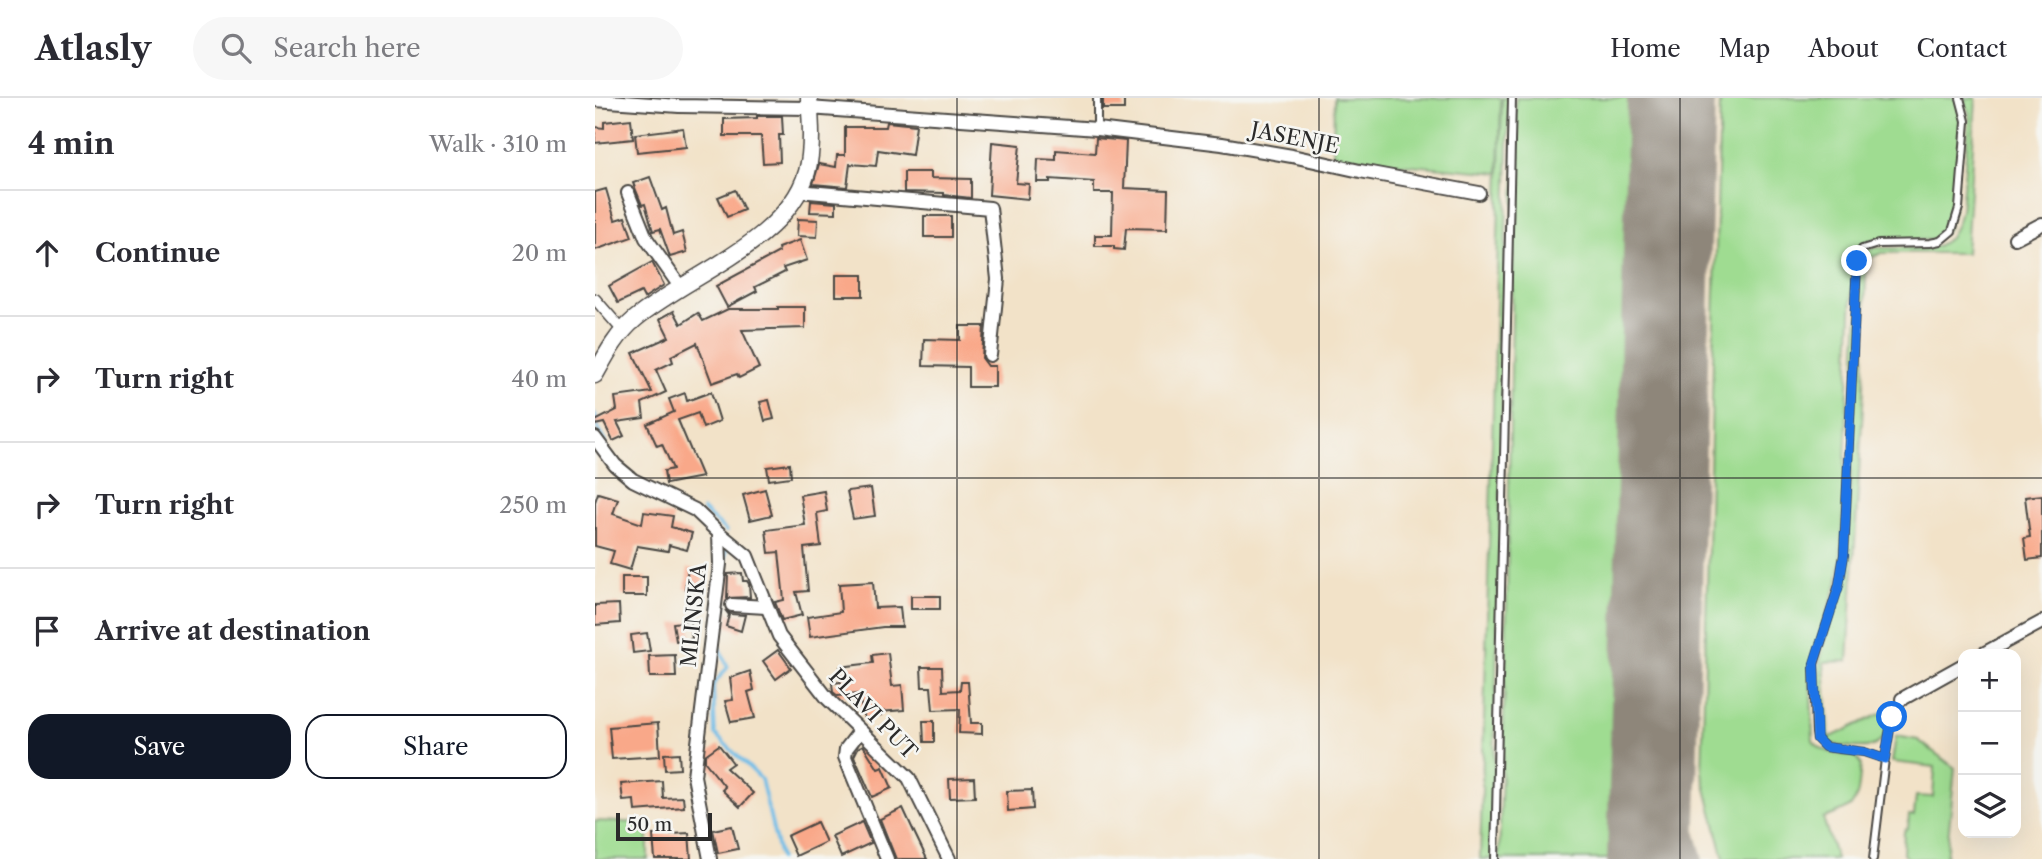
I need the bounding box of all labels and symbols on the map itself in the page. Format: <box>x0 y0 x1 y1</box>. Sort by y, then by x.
street label: JASENJE <box>1246 116 1341 158</box>
route end <box>1841 245 1872 276</box>
street label: MLINSKA <box>676 561 711 668</box>
street label: PLAVI PUT <box>824 663 923 764</box>
route start <box>1876 701 1907 732</box>
scale bar <box>616 810 712 842</box>

